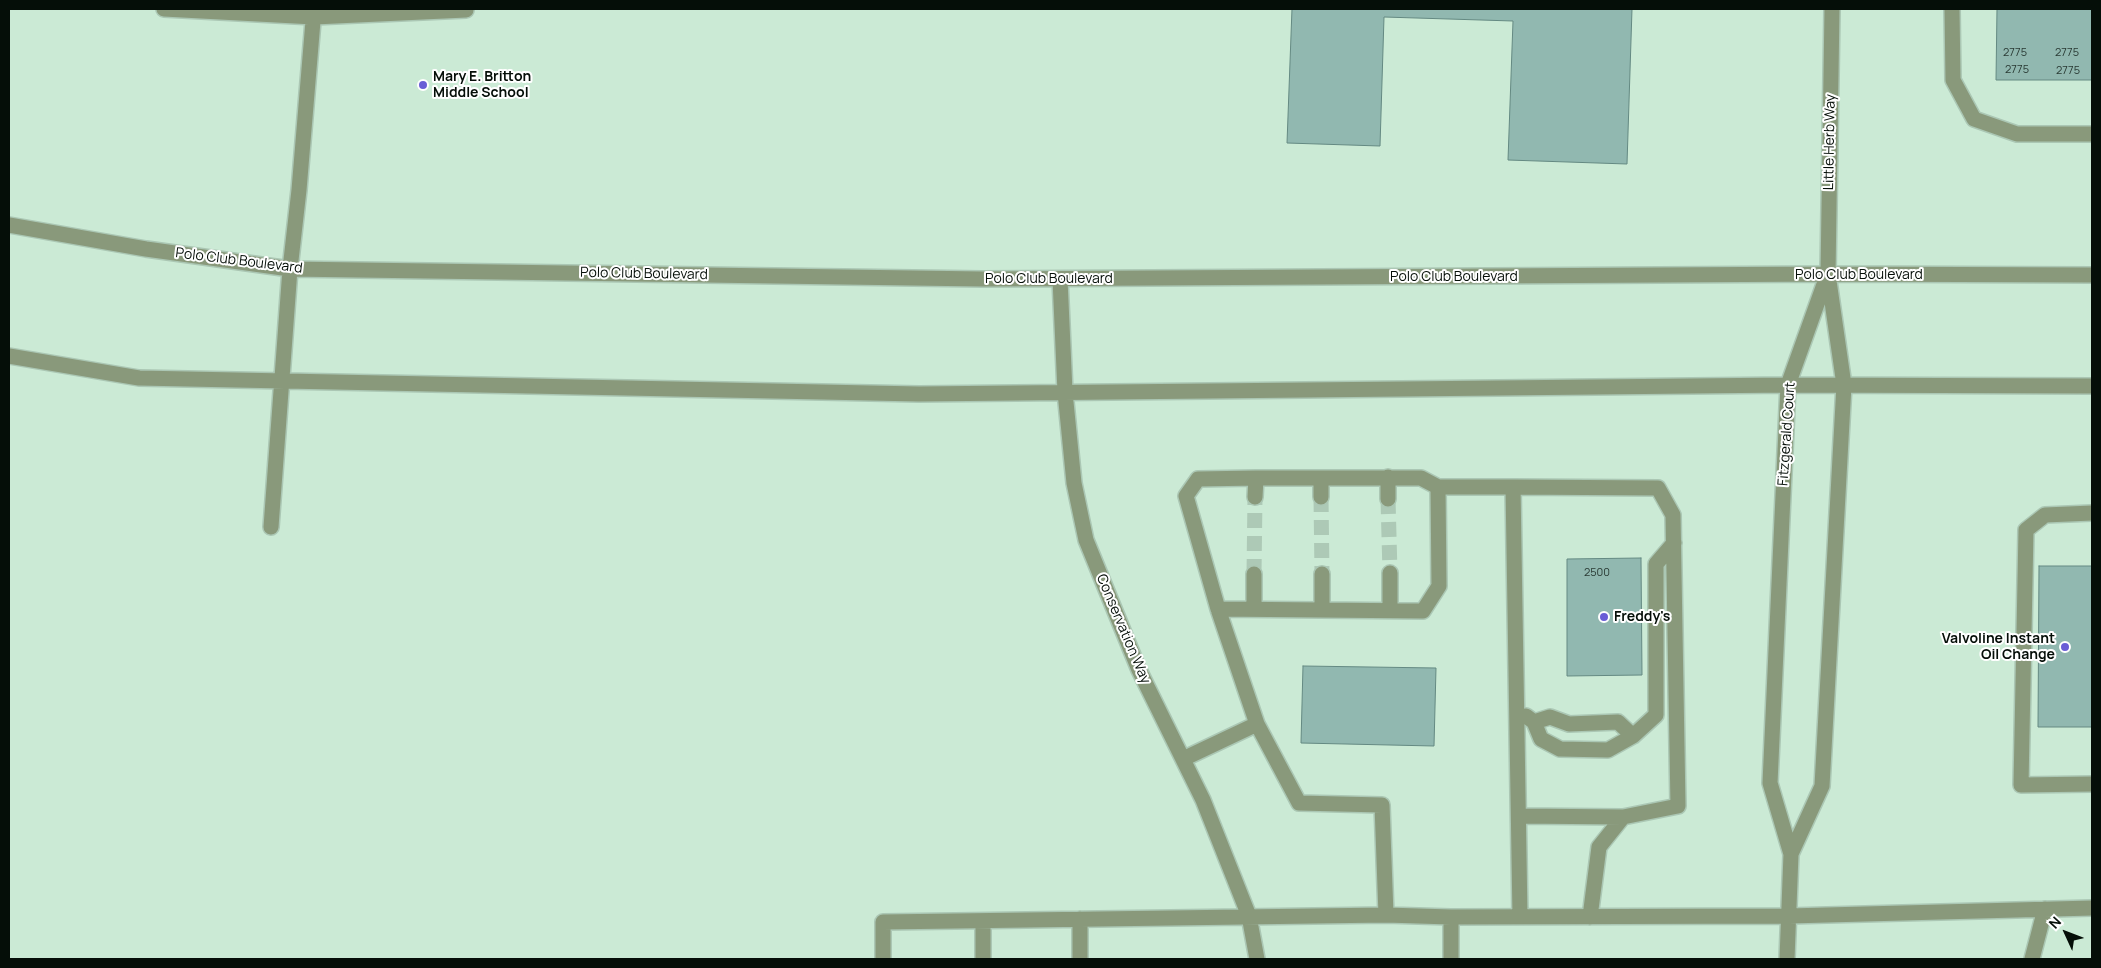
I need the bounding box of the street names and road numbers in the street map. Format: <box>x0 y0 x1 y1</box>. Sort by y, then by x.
street label: Little Herb Way <box>1821 94 1839 190</box>
street label: Polo Club Boulevard <box>175 245 303 277</box>
street label: Polo Club Boulevard <box>580 264 708 284</box>
street label: Polo Club Boulevard <box>1795 267 1923 283</box>
street label: Polo Club Boulevard <box>1390 269 1518 285</box>
street label: Polo Club Boulevard <box>985 271 1113 287</box>
street label: Fitzgerald Court <box>1775 382 1799 486</box>
street label: Conservation Way <box>1092 572 1154 686</box>

